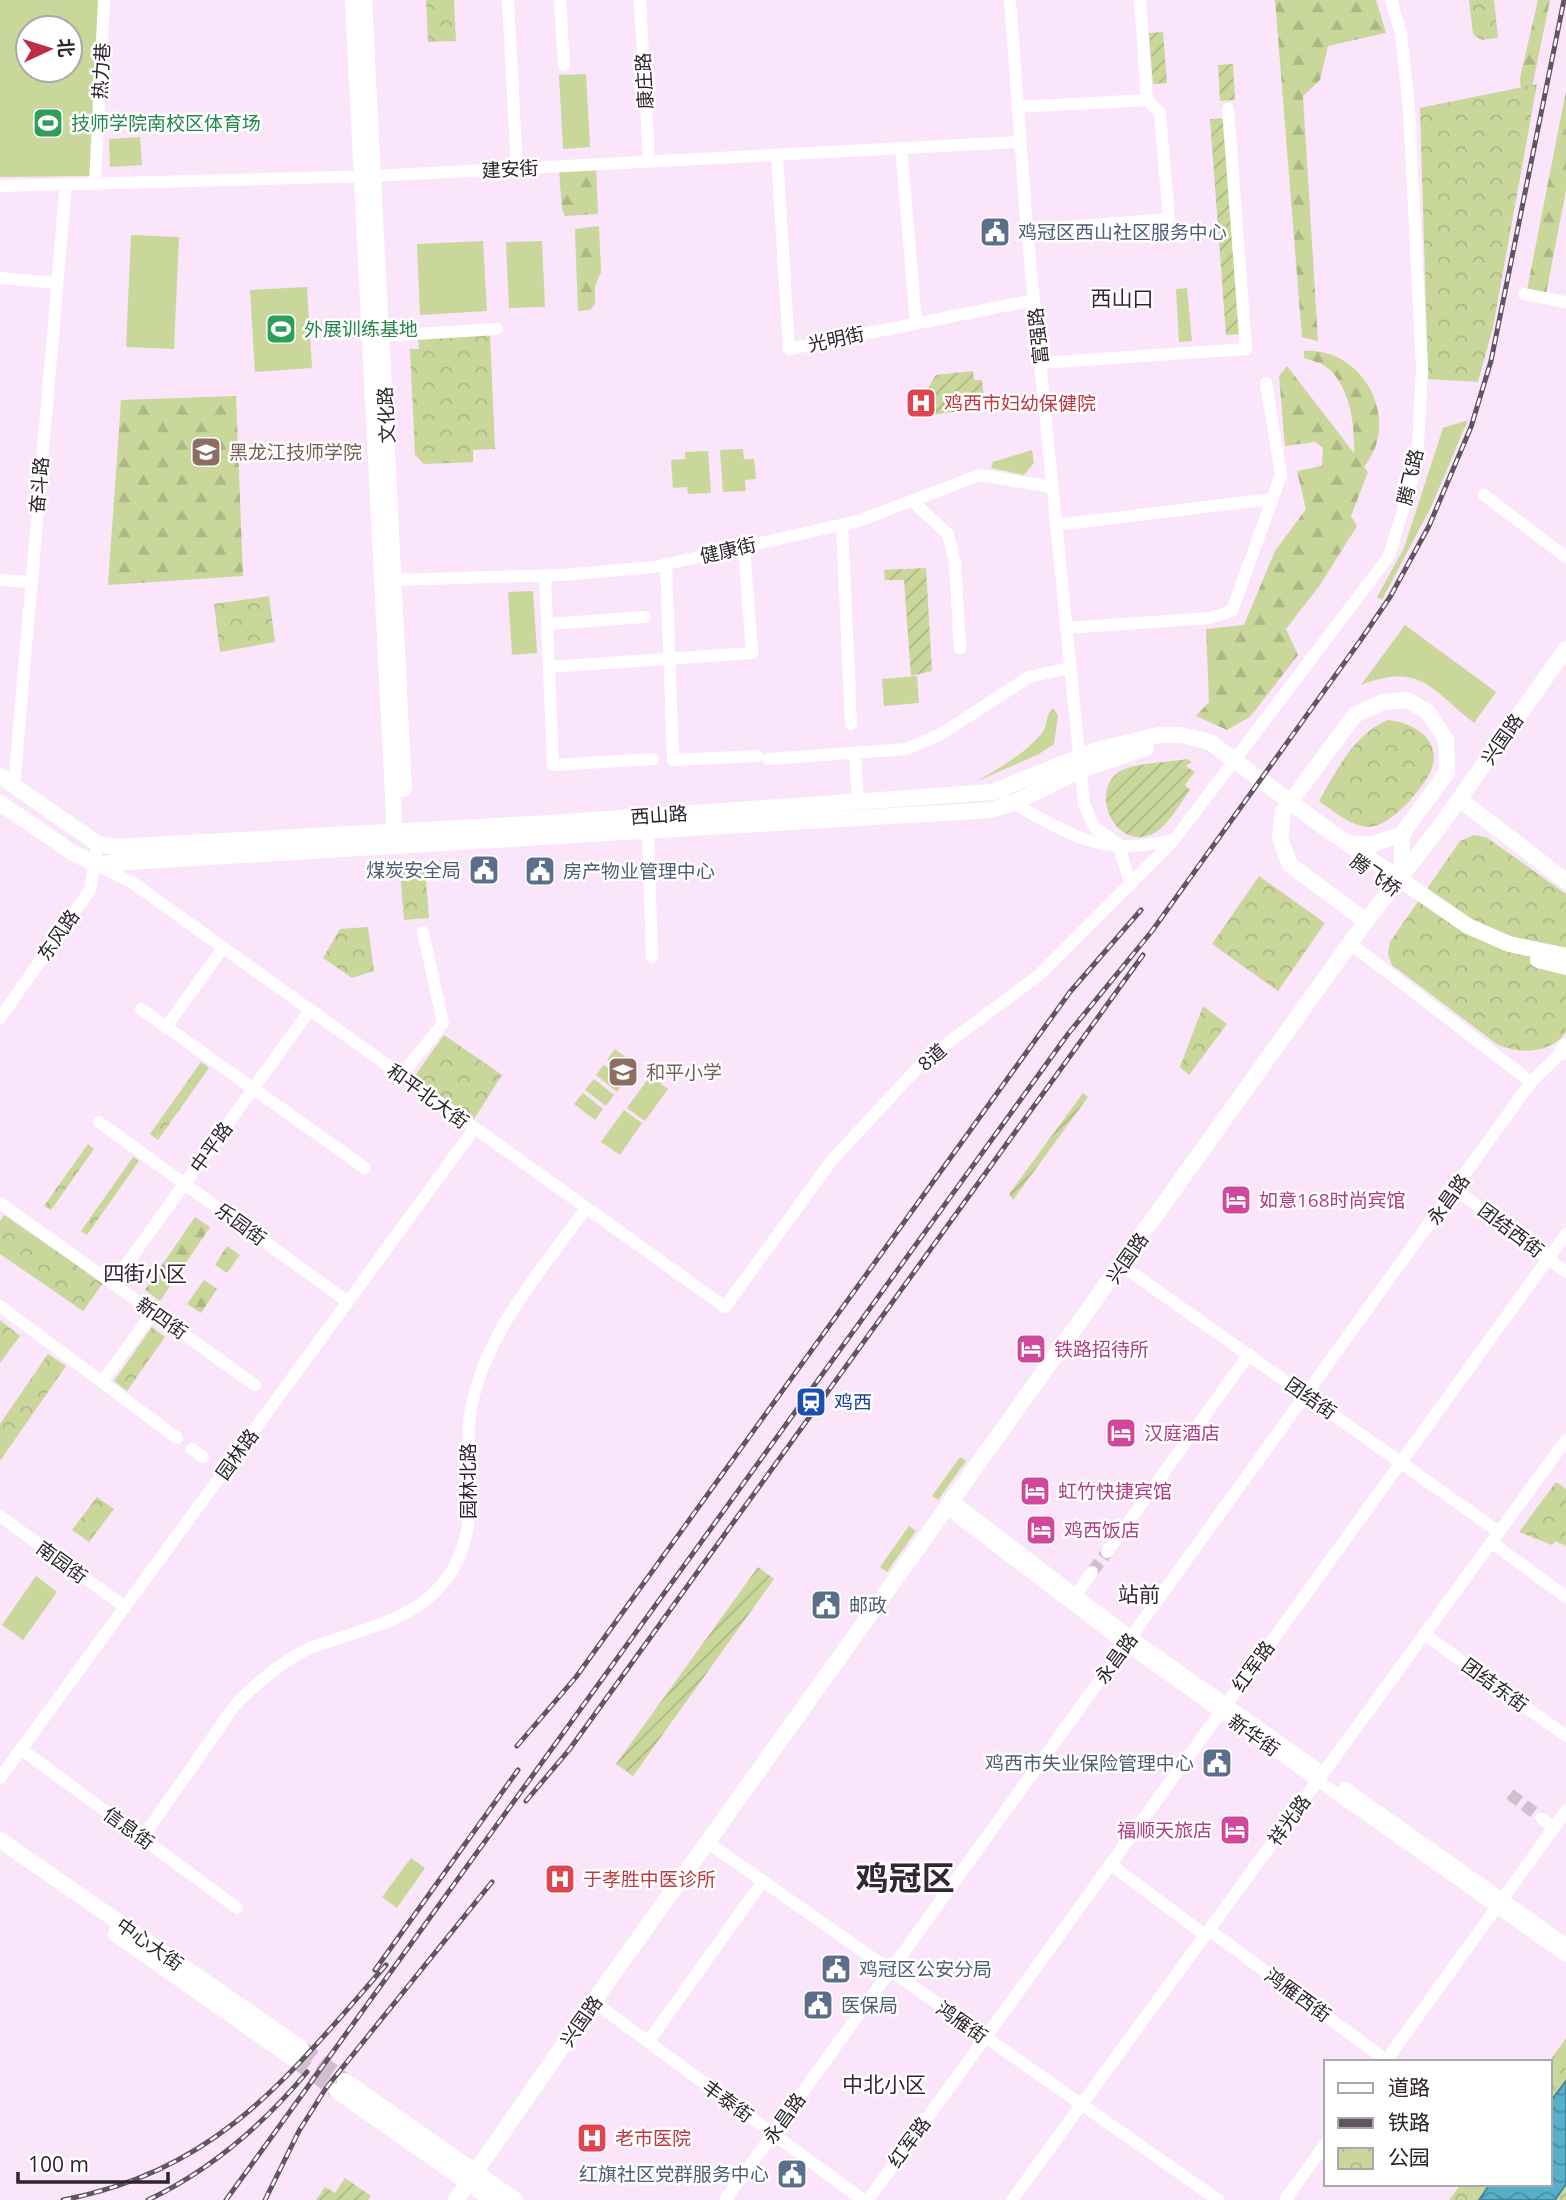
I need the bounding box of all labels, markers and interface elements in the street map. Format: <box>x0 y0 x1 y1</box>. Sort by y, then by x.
north arrow <box>14 14 84 84</box>
text: 北 <box>52 37 80 58</box>
street label: 热力巷 <box>87 42 115 100</box>
street label: 康庄路 <box>630 52 658 110</box>
sports icon: 技师学院南校区体育场 <box>31 106 65 140</box>
place label: 技师学院南校区体育场 <box>71 110 261 136</box>
street label: 建安街 <box>481 155 539 183</box>
public building icon: 鸡冠区西山社区服务中心 <box>978 215 1012 249</box>
place label: 鸡冠区西山社区服务中心 <box>1018 219 1227 245</box>
district label: 西山口 <box>1091 284 1154 312</box>
street label: 富强路 <box>1022 306 1054 366</box>
sports icon: 外展训练基地 <box>264 312 298 346</box>
place label: 外展训练基地 <box>304 316 418 342</box>
street label: 光明街 <box>805 320 867 358</box>
street label: 文化路 <box>372 386 400 444</box>
hospital icon: 鸡西市妇幼保健院 <box>904 386 938 420</box>
place label: 鸡西市妇幼保健院 <box>944 390 1096 416</box>
school or university icon: 黑龙江技师学院 <box>189 435 223 469</box>
place label: 黑龙江技师学院 <box>229 439 362 465</box>
street label: 腾飞路 <box>1391 446 1429 508</box>
street label: 奋斗路 <box>24 455 54 515</box>
street label: 健康街 <box>697 531 759 569</box>
street label: 兴国路 <box>1475 708 1529 770</box>
street label: 西山路 <box>630 800 688 830</box>
street label: 腾飞桥 <box>1345 848 1407 902</box>
public building icon: 煤炭安全局 <box>467 853 501 887</box>
public building icon: 房产物业管理中心 <box>523 854 557 888</box>
place label: 煤炭安全局 <box>366 857 461 883</box>
place label: 房产物业管理中心 <box>563 858 715 884</box>
street label: 东风路 <box>31 904 85 966</box>
street label: 8道 <box>912 1037 952 1077</box>
school or university icon: 和平小学 <box>606 1055 640 1089</box>
street label: 和平北大街 <box>382 1058 474 1134</box>
place label: 和平小学 <box>646 1059 722 1085</box>
street label: 中平路 <box>184 1116 238 1178</box>
street label: 永昌路 <box>1421 1168 1475 1230</box>
hotel icon: 如意168时尚宾馆 <box>1219 1183 1253 1217</box>
place label: 如意168时尚宾馆 <box>1259 1187 1406 1213</box>
street label: 乐园街 <box>210 1197 272 1251</box>
street label: 团结西街 <box>1473 1197 1549 1263</box>
street label: 兴国路 <box>1100 1227 1154 1289</box>
district label: 四街小区 <box>103 1259 187 1287</box>
street label: 新四街 <box>131 1291 193 1345</box>
hotel icon: 铁路招待所 <box>1014 1332 1048 1366</box>
place label: 铁路招待所 <box>1054 1336 1149 1362</box>
street label: 团结街 <box>1280 1371 1342 1425</box>
station icon: 鸡西 <box>794 1385 828 1419</box>
place label: 鸡西 <box>834 1389 872 1415</box>
hotel icon: 汉庭酒店 <box>1104 1416 1138 1450</box>
place label: 汉庭酒店 <box>1144 1420 1220 1446</box>
street label: 园林路 <box>210 1423 264 1485</box>
street label: 园林北路 <box>455 1443 481 1519</box>
hotel icon: 虹竹快捷宾馆 <box>1018 1474 1052 1508</box>
place label: 虹竹快捷宾馆 <box>1058 1478 1172 1504</box>
hotel icon: 鸡西饭店 <box>1024 1513 1058 1547</box>
place label: 鸡西饭店 <box>1064 1517 1140 1543</box>
street label: 南园街 <box>31 1535 93 1589</box>
district label: 站前 <box>1118 1580 1160 1608</box>
public building icon: 邮政 <box>809 1588 843 1622</box>
place label: 邮政 <box>849 1592 887 1618</box>
street label: 永昌路 <box>1089 1627 1143 1689</box>
street label: 红军路 <box>1226 1635 1280 1697</box>
street label: 团结东街 <box>1457 1652 1533 1718</box>
street label: 新华街 <box>1223 1708 1285 1762</box>
public building icon: 鸡西市失业保险管理中心 <box>1200 1746 1234 1780</box>
place label: 鸡西市失业保险管理中心 <box>985 1750 1194 1776</box>
street label: 祥光路 <box>1262 1789 1316 1851</box>
street label: 信息街 <box>98 1801 160 1855</box>
hotel icon: 福顺天旅店 <box>1218 1813 1252 1847</box>
place label: 福顺天旅店 <box>1117 1817 1212 1843</box>
district label: 鸡冠区 <box>856 1855 955 1900</box>
hospital icon: 于孝胜中医诊所 <box>543 1862 577 1896</box>
place label: 于孝胜中医诊所 <box>583 1866 716 1892</box>
street label: 中心大街 <box>111 1912 189 1976</box>
public building icon: 鸡冠区公安分局 <box>819 1952 853 1986</box>
place label: 鸡冠区公安分局 <box>859 1956 992 1982</box>
street label: 鸿雁西街 <box>1260 1962 1336 2028</box>
public building icon: 医保局 <box>801 1988 835 2022</box>
street label: 兴国路 <box>554 1990 608 2052</box>
place label: 医保局 <box>841 1992 898 2018</box>
street label: 鸿雁街 <box>931 1995 993 2049</box>
legend <box>1324 2060 1552 2186</box>
district label: 中北小区 <box>842 2070 926 2098</box>
text: 道路 <box>1388 2073 1430 2101</box>
street label: 丰泰街 <box>697 2074 759 2128</box>
street label: 永昌路 <box>757 2087 811 2149</box>
text: 铁路 <box>1388 2108 1430 2136</box>
street label: 红军路 <box>882 2111 936 2173</box>
hospital icon: 老市医院 <box>575 2121 609 2155</box>
place label: 老市医院 <box>615 2125 691 2151</box>
scale bar <box>18 2140 168 2184</box>
text: 公园 <box>1388 2143 1430 2171</box>
text: 100 m <box>28 2150 89 2178</box>
public building icon: 红旗社区党群服务中心 <box>775 2157 809 2191</box>
place label: 红旗社区党群服务中心 <box>579 2161 769 2187</box>

